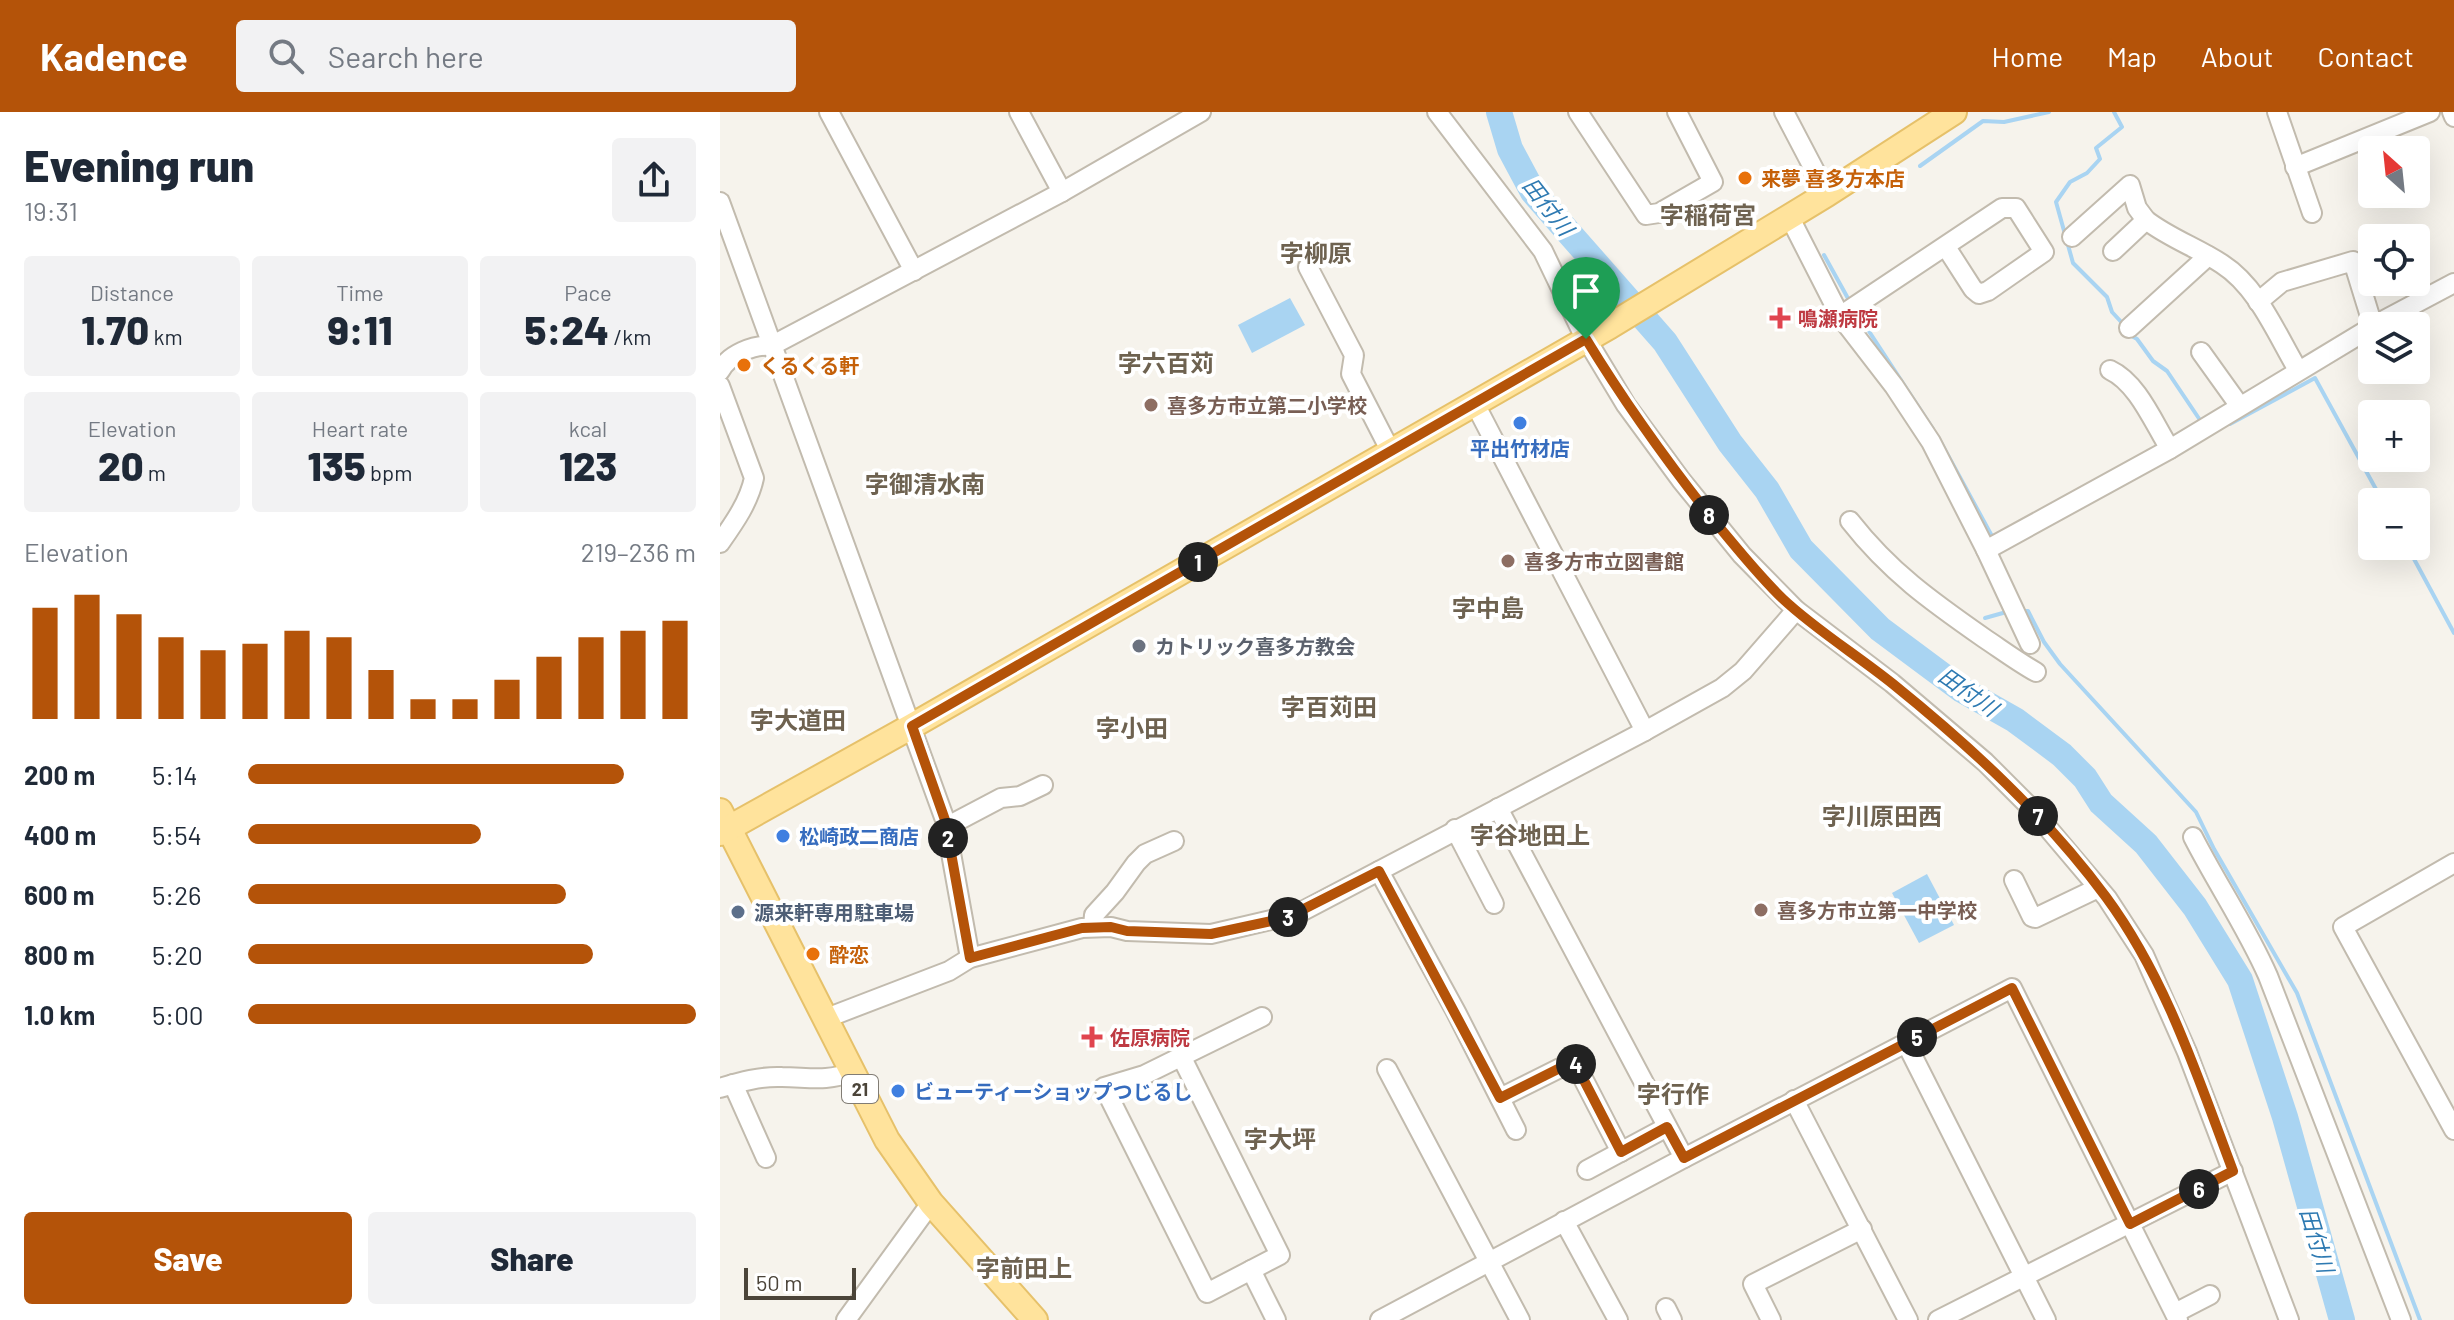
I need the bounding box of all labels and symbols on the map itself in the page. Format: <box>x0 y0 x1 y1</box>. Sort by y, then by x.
north arrow <box>2358 136 2430 208</box>
place label: 来夢 喜多方本店 <box>1761 166 1905 190</box>
marker: 来夢 喜多方本店 <box>1736 169 1754 187</box>
water label: 田付川 <box>1518 172 1581 242</box>
district label: 字稲荷宮 <box>1660 200 1756 229</box>
district label: 字柳原 <box>1280 238 1352 267</box>
pin <box>1552 257 1620 339</box>
place label: 鳴瀬病院 <box>1798 306 1878 330</box>
marker: 鳴瀬病院 <box>1769 307 1791 329</box>
district label: 字六百苅 <box>1118 348 1214 377</box>
place label: くるくる軒 <box>760 353 859 377</box>
marker: くるくる軒 <box>735 356 753 374</box>
place label: 喜多方市立第二小学校 <box>1167 393 1367 417</box>
marker: 喜多方市立第二小学校 <box>1142 396 1160 414</box>
marker: 平出竹材店 <box>1511 414 1529 432</box>
place label: 平出竹材店 <box>1470 436 1570 460</box>
district label: 字御清水南 <box>865 469 985 498</box>
pin: 8 <box>1689 495 1729 535</box>
pin: 1 <box>1178 542 1218 582</box>
place label: 喜多方市立図書館 <box>1524 549 1684 573</box>
marker: 喜多方市立図書館 <box>1499 552 1517 570</box>
district label: 字中島 <box>1452 593 1524 622</box>
place label: カトリック喜多方教会 <box>1155 634 1355 658</box>
marker: カトリック喜多方教会 <box>1130 637 1148 655</box>
water label: 田付川 <box>1935 661 2005 722</box>
district label: 字百苅田 <box>1281 692 1377 721</box>
district label: 字大道田 <box>750 705 846 734</box>
district label: 字小田 <box>1096 713 1168 742</box>
pin: 7 <box>2018 796 2058 836</box>
district label: 字川原田西 <box>1822 801 1942 830</box>
pin: 2 <box>928 818 968 858</box>
district label: 字谷地田上 <box>1470 820 1590 849</box>
place label: 松崎政二商店 <box>799 824 919 848</box>
marker: 松崎政二商店 <box>774 827 792 845</box>
pin: 3 <box>1268 897 1308 937</box>
place label: 喜多方市立第一中学校 <box>1777 898 1977 922</box>
place label: 源来軒専用駐車場 <box>754 900 914 924</box>
marker: 喜多方市立第一中学校 <box>1752 901 1770 919</box>
marker: 源来軒専用駐車場 <box>729 903 747 921</box>
place label: 酔恋 <box>829 942 869 966</box>
marker: 酔恋 <box>804 945 822 963</box>
pin: 5 <box>1897 1017 1937 1057</box>
place label: 佐原病院 <box>1110 1025 1190 1049</box>
marker: 佐原病院 <box>1081 1026 1103 1048</box>
pin: 4 <box>1556 1044 1596 1084</box>
road number: 21 <box>842 1075 878 1103</box>
place label: ビューティーショップつじるし <box>914 1079 1192 1103</box>
district label: 字行作 <box>1637 1079 1709 1108</box>
marker: ビューティーショップつじるし <box>889 1082 907 1100</box>
district label: 字大坪 <box>1244 1124 1316 1153</box>
pin: 6 <box>2179 1169 2219 1209</box>
water label: 田付川 <box>2296 1205 2341 1277</box>
district label: 字前田上 <box>976 1253 1072 1282</box>
scale bar <box>744 1264 856 1300</box>

